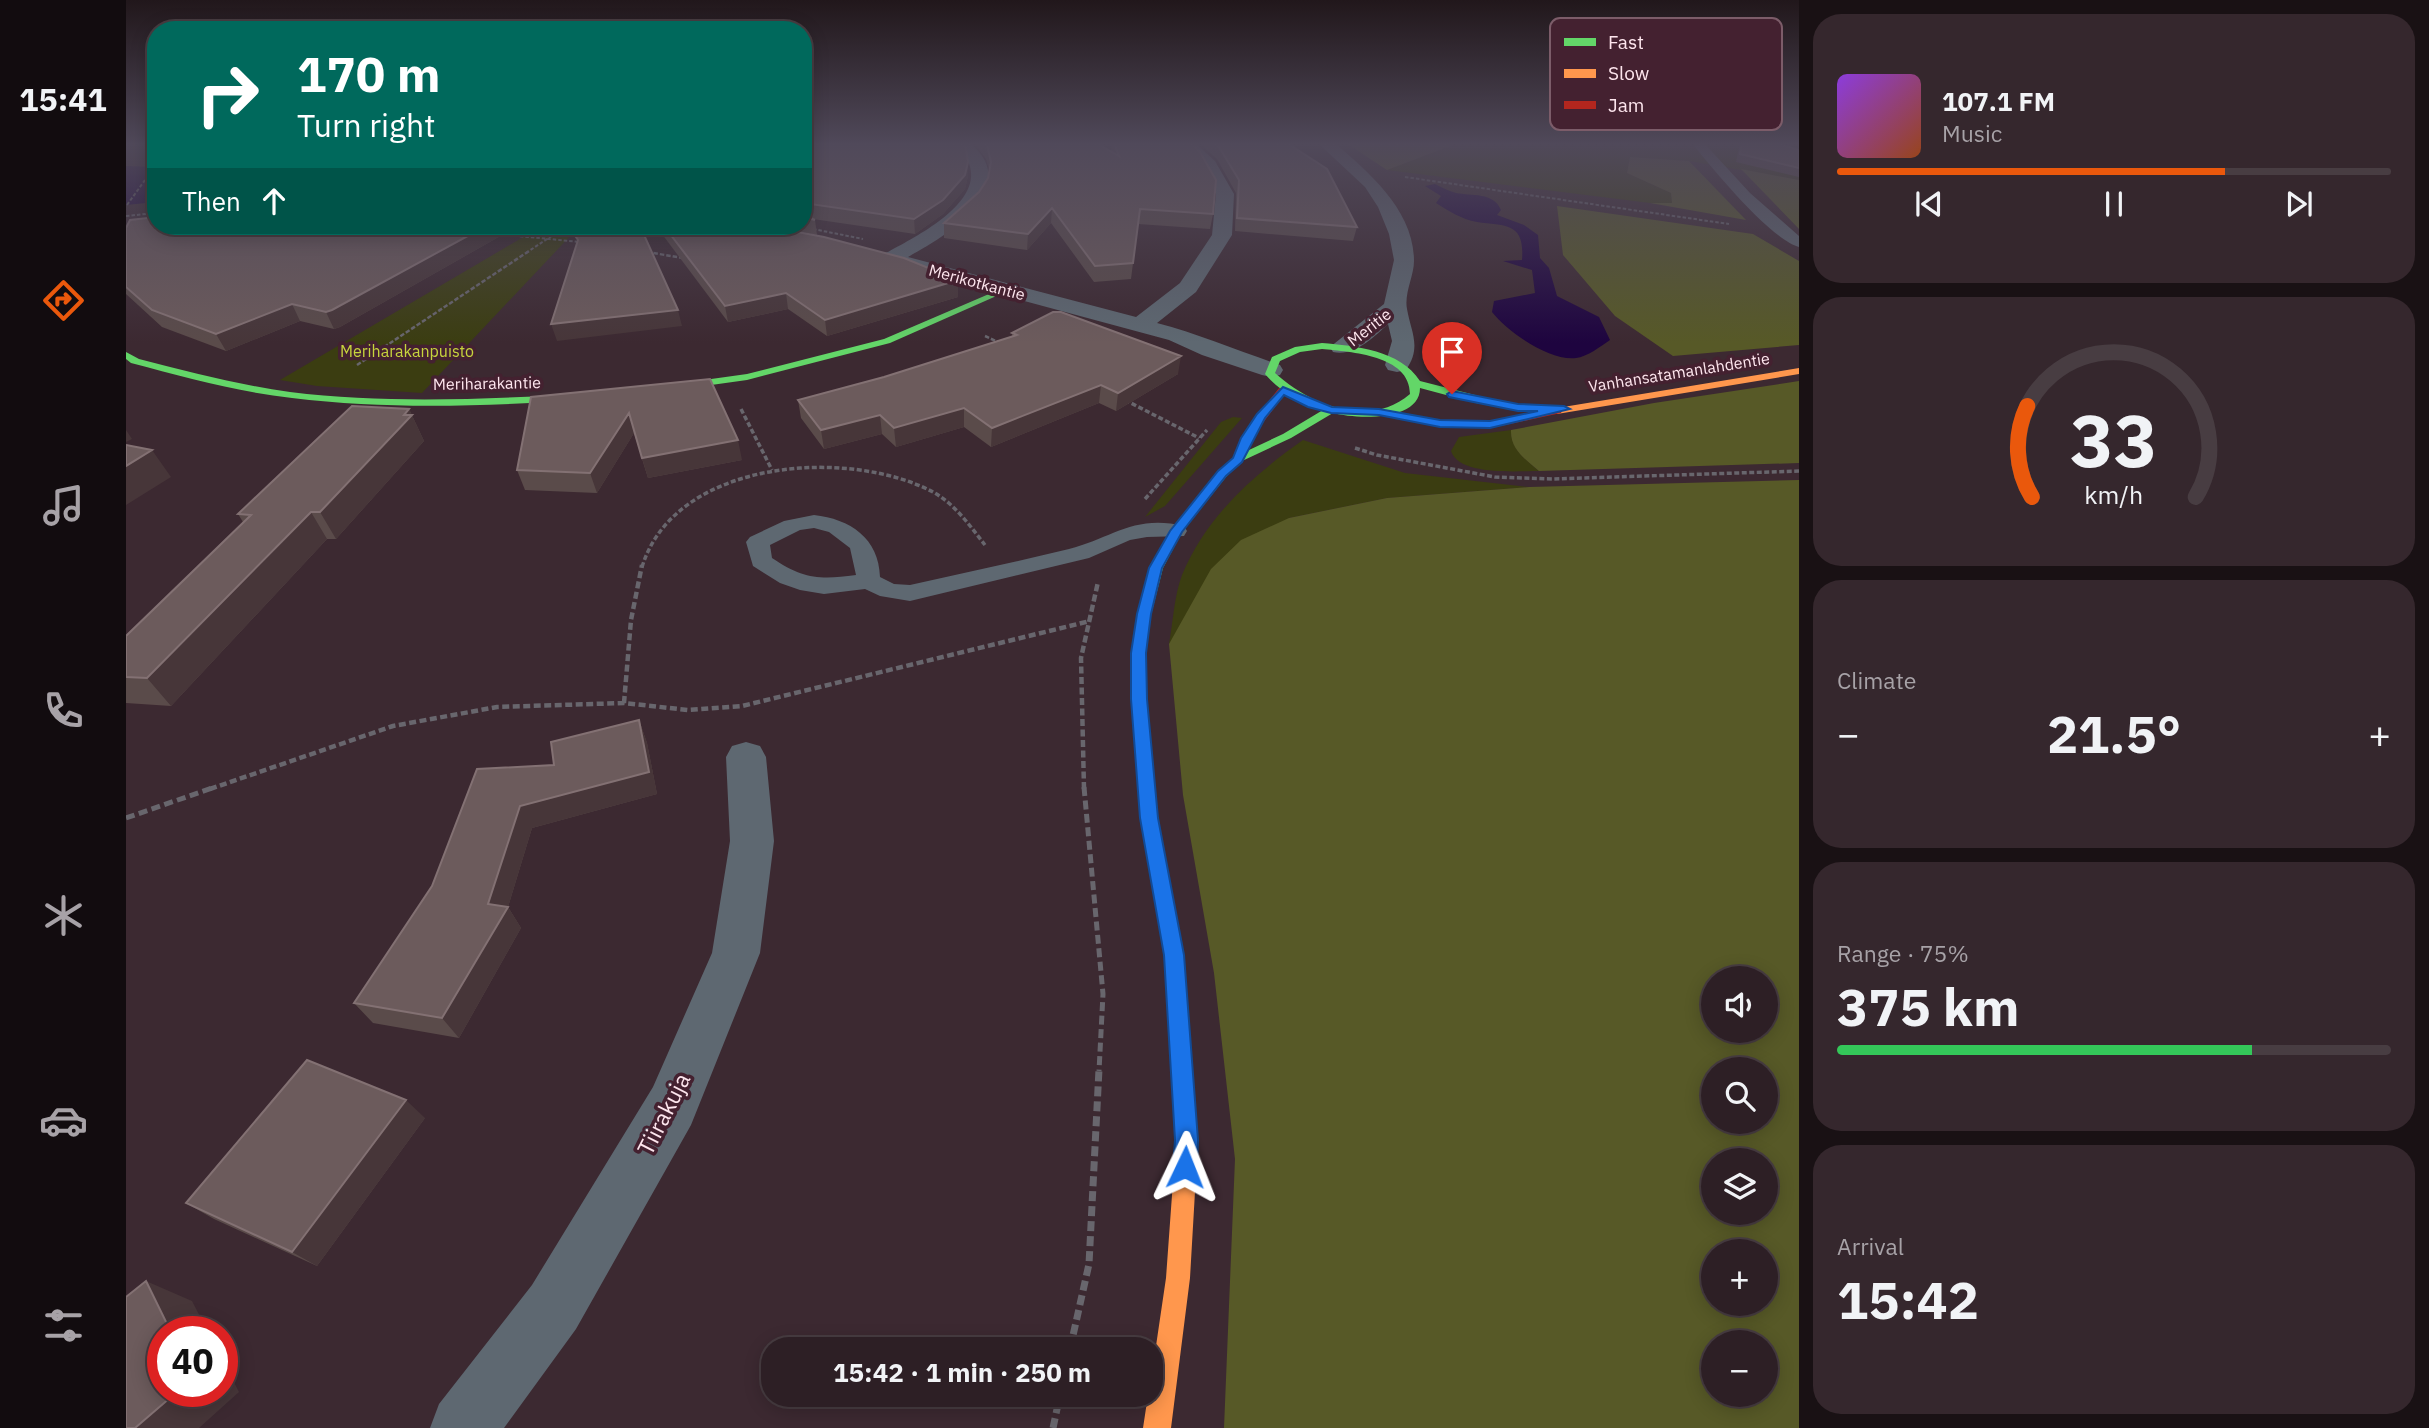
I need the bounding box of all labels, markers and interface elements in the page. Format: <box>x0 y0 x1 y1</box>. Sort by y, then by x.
legend <box>1550 18 1782 130</box>
text: Fast <box>1608 30 1644 54</box>
text: 170 m <box>297 42 441 105</box>
icon: right <box>182 49 273 140</box>
text: Slow <box>1608 61 1649 85</box>
text: 15:41 <box>19 78 107 120</box>
text: 107.1 FM <box>1942 84 2055 118</box>
text: Jam <box>1608 93 1644 117</box>
text: Turn right <box>297 104 435 146</box>
text: Music <box>1942 118 2002 148</box>
icon: ahead <box>255 182 293 220</box>
text: Then <box>182 184 241 218</box>
icon: previous <box>1910 185 1948 223</box>
icon: pause <box>2095 185 2133 223</box>
icon: next <box>2280 185 2318 223</box>
street label: Merikotkantie <box>927 260 1027 304</box>
icon: directions <box>39 276 88 325</box>
street label: Meritie <box>1343 304 1395 350</box>
pin <box>1422 322 1482 394</box>
icon: arrive <box>1433 333 1471 371</box>
park label: Meriharakanpuisto <box>340 341 474 361</box>
street label: Vanhansatamanlahdentie <box>1587 348 1771 396</box>
street label: Meriharakantie <box>433 372 541 394</box>
text: 33 <box>2070 393 2158 488</box>
text: km/h <box>2085 478 2143 511</box>
icon: music <box>39 481 88 530</box>
text: Climate <box>1837 665 1916 695</box>
icon: phone <box>39 686 88 735</box>
text: 21.5° <box>2047 700 2181 767</box>
text: − <box>1837 709 1860 758</box>
text: + <box>2368 709 2391 758</box>
icon: climate <box>39 891 88 940</box>
text: Range · 75% <box>1837 938 1969 968</box>
map controls <box>1701 966 1778 1407</box>
button: sound <box>1701 966 1778 1043</box>
text: 375 km <box>1837 973 2019 1040</box>
button: search <box>1701 1057 1778 1134</box>
street label: Tiirakuja <box>630 1067 697 1160</box>
icon: car <box>39 1096 88 1145</box>
position arrow <box>1148 1130 1222 1204</box>
button: layers <box>1701 1148 1778 1225</box>
text: Arrival <box>1837 1231 1904 1261</box>
button: + <box>1701 1239 1778 1316</box>
text: 15:42 <box>1837 1266 1979 1333</box>
icon: filters <box>39 1301 88 1350</box>
speed limit sign: 40 <box>147 1316 238 1407</box>
button: − <box>1701 1330 1778 1407</box>
text: 15:42 · 1 min · 250 m <box>833 1355 1091 1389</box>

